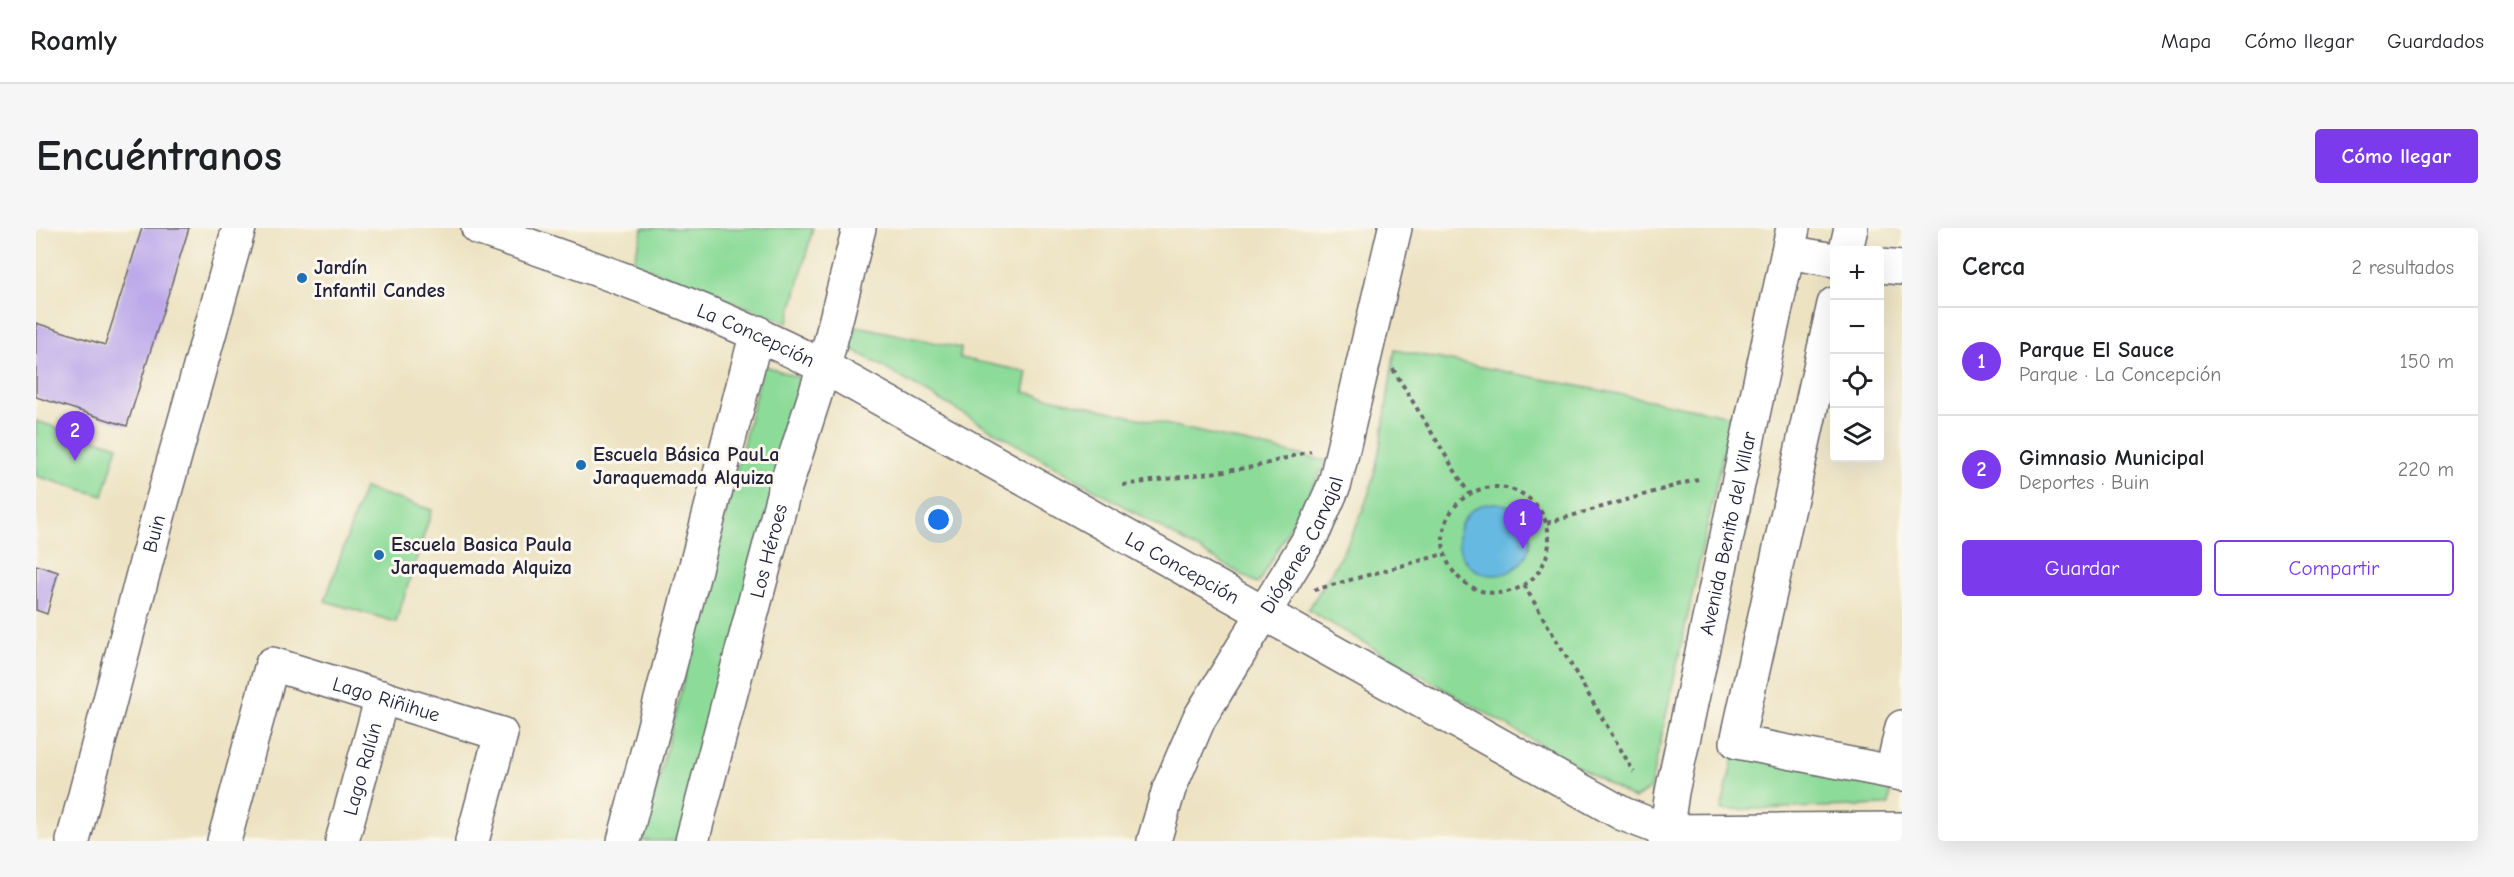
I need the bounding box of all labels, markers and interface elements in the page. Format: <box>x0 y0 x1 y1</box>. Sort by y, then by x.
text: Roamly <box>30 25 117 57</box>
text: Mapa <box>2161 29 2211 53</box>
text: Cómo llegar <box>2244 29 2354 53</box>
text: Guardados <box>2387 29 2484 53</box>
button: Cómo llegar <box>2315 129 2478 183</box>
text: Encuéntranos <box>36 132 282 181</box>
map controls <box>1830 246 1884 462</box>
button: + <box>1830 246 1884 300</box>
text: Cerca <box>1962 252 2026 282</box>
place label: Jardín Infantil Candes <box>314 256 445 302</box>
text: 2 resultados <box>2352 256 2454 279</box>
marker: Jardín Infantil Candes <box>295 271 309 285</box>
street label: La Concepción <box>694 298 819 372</box>
button: − <box>1830 300 1884 354</box>
text: Parque El Sauce <box>2019 337 2174 363</box>
text: 1 <box>1978 350 1985 373</box>
text: 150 m <box>2400 350 2454 373</box>
button: locate <box>1830 354 1884 408</box>
text: Parque · La Concepción <box>2019 363 2221 386</box>
button: layers <box>1830 408 1884 462</box>
pin: 2 <box>56 412 94 461</box>
street label: Avenida Benito del Villar <box>1694 430 1760 637</box>
place label: Escuela Básica PauLa Jaraquemada Alquiza <box>593 443 779 489</box>
text: Gimnasio Municipal <box>2019 445 2204 471</box>
marker: Escuela Básica PauLa Jaraquemada Alquiza <box>574 458 588 472</box>
text: 2 <box>1977 458 1986 481</box>
text: 220 m <box>2398 458 2454 481</box>
text: Deportes · Buin <box>2019 471 2149 494</box>
street label: Diógenes Carvajal <box>1255 474 1348 617</box>
pin: 1 <box>1504 500 1542 549</box>
street label: Los Héroes <box>745 501 792 600</box>
your location <box>924 505 953 534</box>
street label: Buin <box>138 512 170 555</box>
street label: La Concepción <box>1122 527 1243 609</box>
place label: Escuela Basica Paula Jaraquemada Alquiza <box>391 533 572 579</box>
button: Guardar <box>1962 540 2202 596</box>
button: Compartir <box>2214 540 2454 596</box>
marker: Escuela Basica Paula Jaraquemada Alquiza <box>372 548 386 562</box>
street label: Lago Riñihue <box>330 672 443 726</box>
street label: Lago Ralún <box>338 720 386 818</box>

